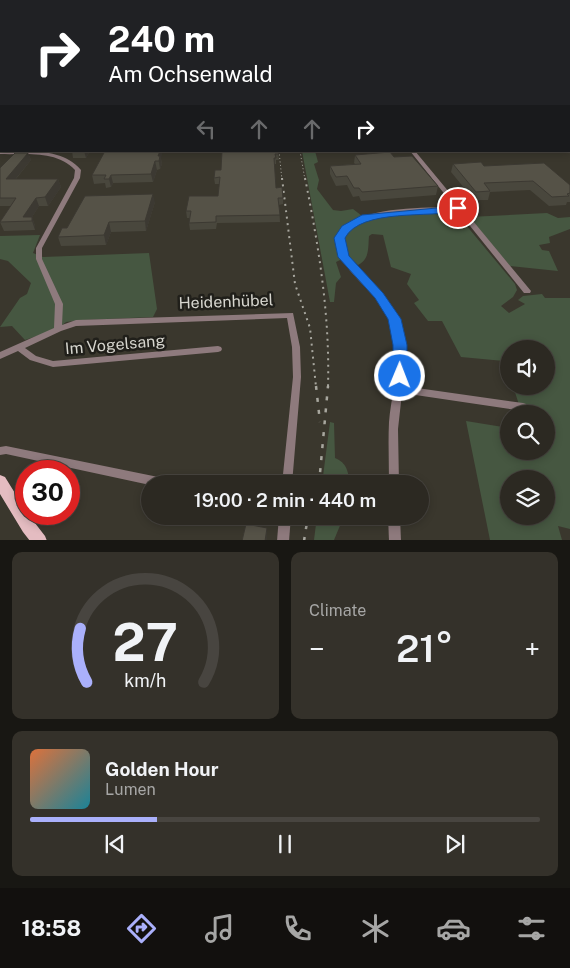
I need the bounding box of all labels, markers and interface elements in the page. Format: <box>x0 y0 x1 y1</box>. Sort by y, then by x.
text: 240 m <box>108 19 215 60</box>
icon: right <box>25 20 90 85</box>
text: Am Ochsenwald <box>108 61 273 87</box>
icon: left <box>192 115 220 143</box>
icon: ahead <box>245 115 273 143</box>
icon: ahead <box>298 115 326 143</box>
icon: right <box>351 115 379 143</box>
pin <box>437 187 479 229</box>
icon: arrive <box>444 194 472 222</box>
street label: Heidenhübel <box>178 290 274 313</box>
street label: Im Vogelsang <box>64 331 166 358</box>
map controls <box>500 340 555 525</box>
button: sound <box>500 340 555 395</box>
position arrow <box>373 349 425 401</box>
button: search <box>500 405 555 460</box>
speed limit sign: 30 <box>15 460 80 525</box>
button: layers <box>500 470 555 525</box>
text: 19:00 · 2 min · 440 m <box>194 489 376 511</box>
text: Climate <box>309 601 366 620</box>
text: 27 <box>113 612 178 673</box>
text: 21° <box>396 626 453 671</box>
text: − <box>309 632 325 665</box>
text: + <box>524 632 540 665</box>
text: km/h <box>124 670 167 691</box>
text: Golden Hour <box>105 758 219 780</box>
text: Lumen <box>105 780 156 799</box>
icon: previous <box>101 830 129 858</box>
icon: pause <box>271 830 299 858</box>
icon: next <box>441 830 469 858</box>
icon: directions <box>124 911 159 946</box>
icon: music <box>202 911 237 946</box>
icon: phone <box>280 911 315 946</box>
icon: climate <box>358 911 393 946</box>
icon: car <box>436 911 471 946</box>
icon: filters <box>514 911 549 946</box>
text: 18:58 <box>21 915 81 941</box>

